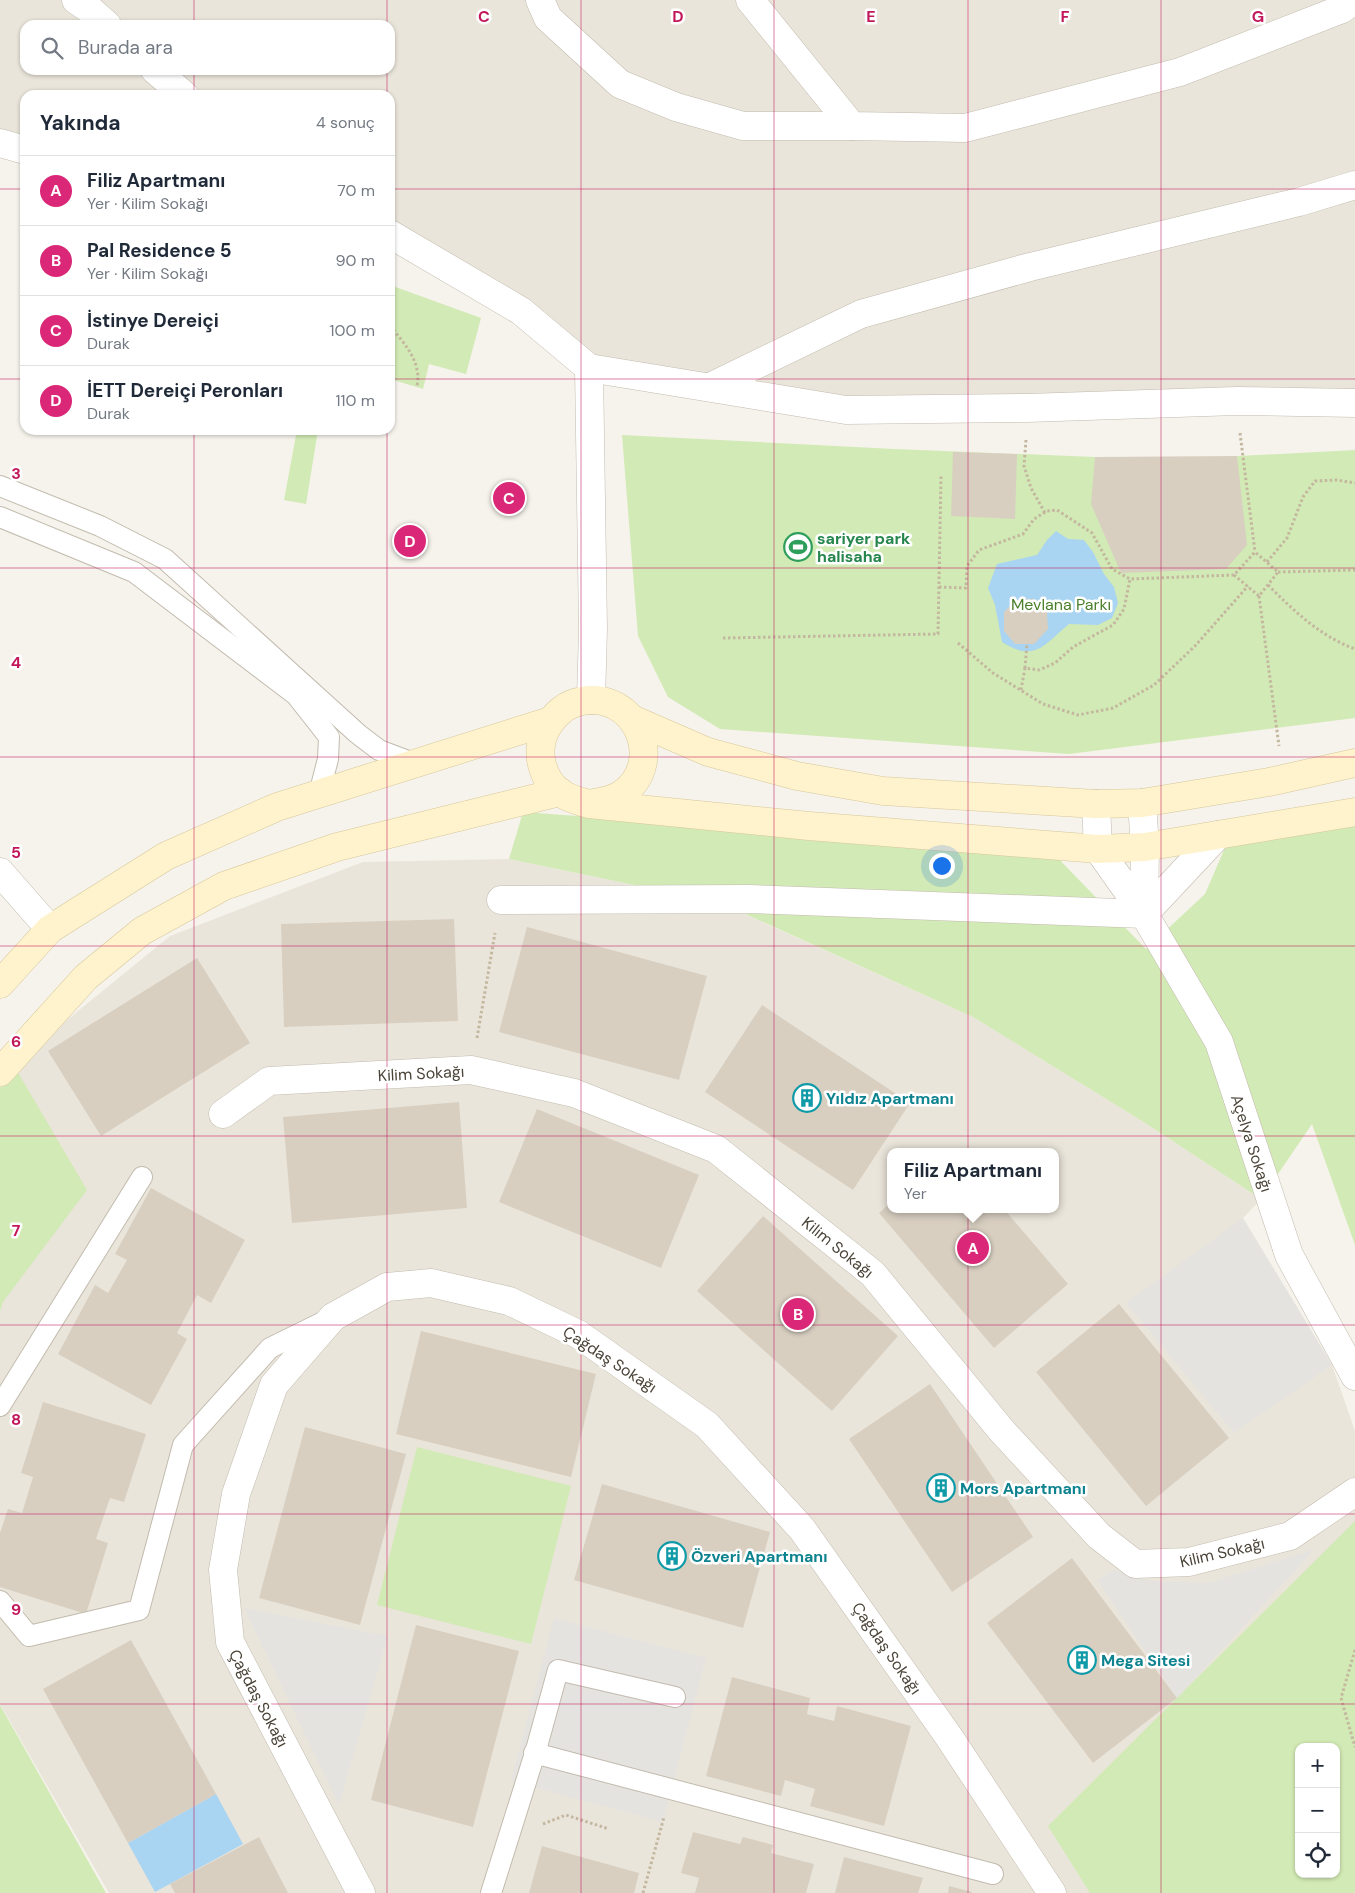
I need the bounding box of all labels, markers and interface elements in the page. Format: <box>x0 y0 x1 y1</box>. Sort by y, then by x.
text: C <box>478 6 490 27</box>
text: D <box>672 6 684 27</box>
text: E <box>866 6 876 27</box>
text: F <box>1061 6 1070 27</box>
text: G <box>1252 6 1264 27</box>
search box <box>20 20 395 75</box>
icon: search <box>38 34 66 62</box>
text: Burada ara <box>78 35 173 60</box>
text: Yakında <box>40 109 121 137</box>
text: 4 sonuç <box>316 112 375 133</box>
text: Filiz Apartmanı <box>87 168 225 193</box>
text: A <box>50 180 62 201</box>
text: 70 m <box>337 180 375 201</box>
text: Yer · Kilim Sokağı <box>87 193 208 214</box>
text: Pal Residence 5 <box>87 238 232 263</box>
text: B <box>51 250 61 271</box>
text: 90 m <box>335 250 375 271</box>
text: Yer · Kilim Sokağı <box>87 263 208 284</box>
text: İstinye Dereiçi <box>87 308 219 333</box>
text: C <box>50 320 62 341</box>
text: 100 m <box>330 320 375 341</box>
text: Durak <box>87 333 130 354</box>
text: İETT Dereiçi Peronları <box>87 378 283 403</box>
text: D <box>50 390 62 411</box>
text: 110 m <box>336 390 375 411</box>
text: Durak <box>87 403 130 424</box>
text: 3 <box>11 463 21 484</box>
pin: C <box>493 479 525 517</box>
pin: D <box>394 522 426 560</box>
place label: sariyer park halisaha <box>817 528 911 567</box>
sports icon: sariyer park halisaha <box>783 532 813 562</box>
park label: Mevlana Parkı <box>1011 594 1111 615</box>
text: 4 <box>11 652 21 673</box>
text: 5 <box>11 842 21 863</box>
your location <box>929 853 955 879</box>
text: 6 <box>11 1031 21 1052</box>
street label: Kilim Sokağı <box>377 1061 465 1086</box>
building icon: Yıldız Apartmanı <box>792 1083 822 1113</box>
place label: Yıldız Apartmanı <box>826 1088 954 1109</box>
street label: Açelya Sokağı <box>1226 1092 1277 1195</box>
popup <box>887 1148 1059 1213</box>
text: Filiz Apartmanı <box>904 1158 1042 1183</box>
text: Yer <box>904 1183 927 1204</box>
street label: Kilim Sokağı <box>797 1212 878 1283</box>
text: 7 <box>12 1220 21 1241</box>
pin: A <box>957 1229 989 1267</box>
pin: B <box>782 1295 814 1333</box>
street label: Çağdaş Sokağı <box>559 1321 661 1398</box>
text: 8 <box>11 1409 21 1430</box>
building icon: Mors Apartmanı <box>926 1473 956 1503</box>
place label: Mors Apartmanı <box>960 1478 1086 1499</box>
street label: Kilim Sokağı <box>1178 1533 1267 1572</box>
building icon: Özveri Apartmanı <box>657 1541 687 1571</box>
place label: Özveri Apartmanı <box>691 1546 828 1567</box>
street label: Çağdaş Sokağı <box>847 1598 926 1698</box>
text: 9 <box>11 1599 21 1620</box>
building icon: Mega Sitesi <box>1067 1645 1097 1675</box>
street label: Çağdaş Sokağı <box>224 1646 293 1751</box>
place label: Mega Sitesi <box>1101 1650 1190 1671</box>
map controls <box>1295 1743 1340 1878</box>
button: + <box>1295 1743 1340 1788</box>
button: − <box>1295 1788 1340 1833</box>
button: locate <box>1295 1833 1340 1878</box>

